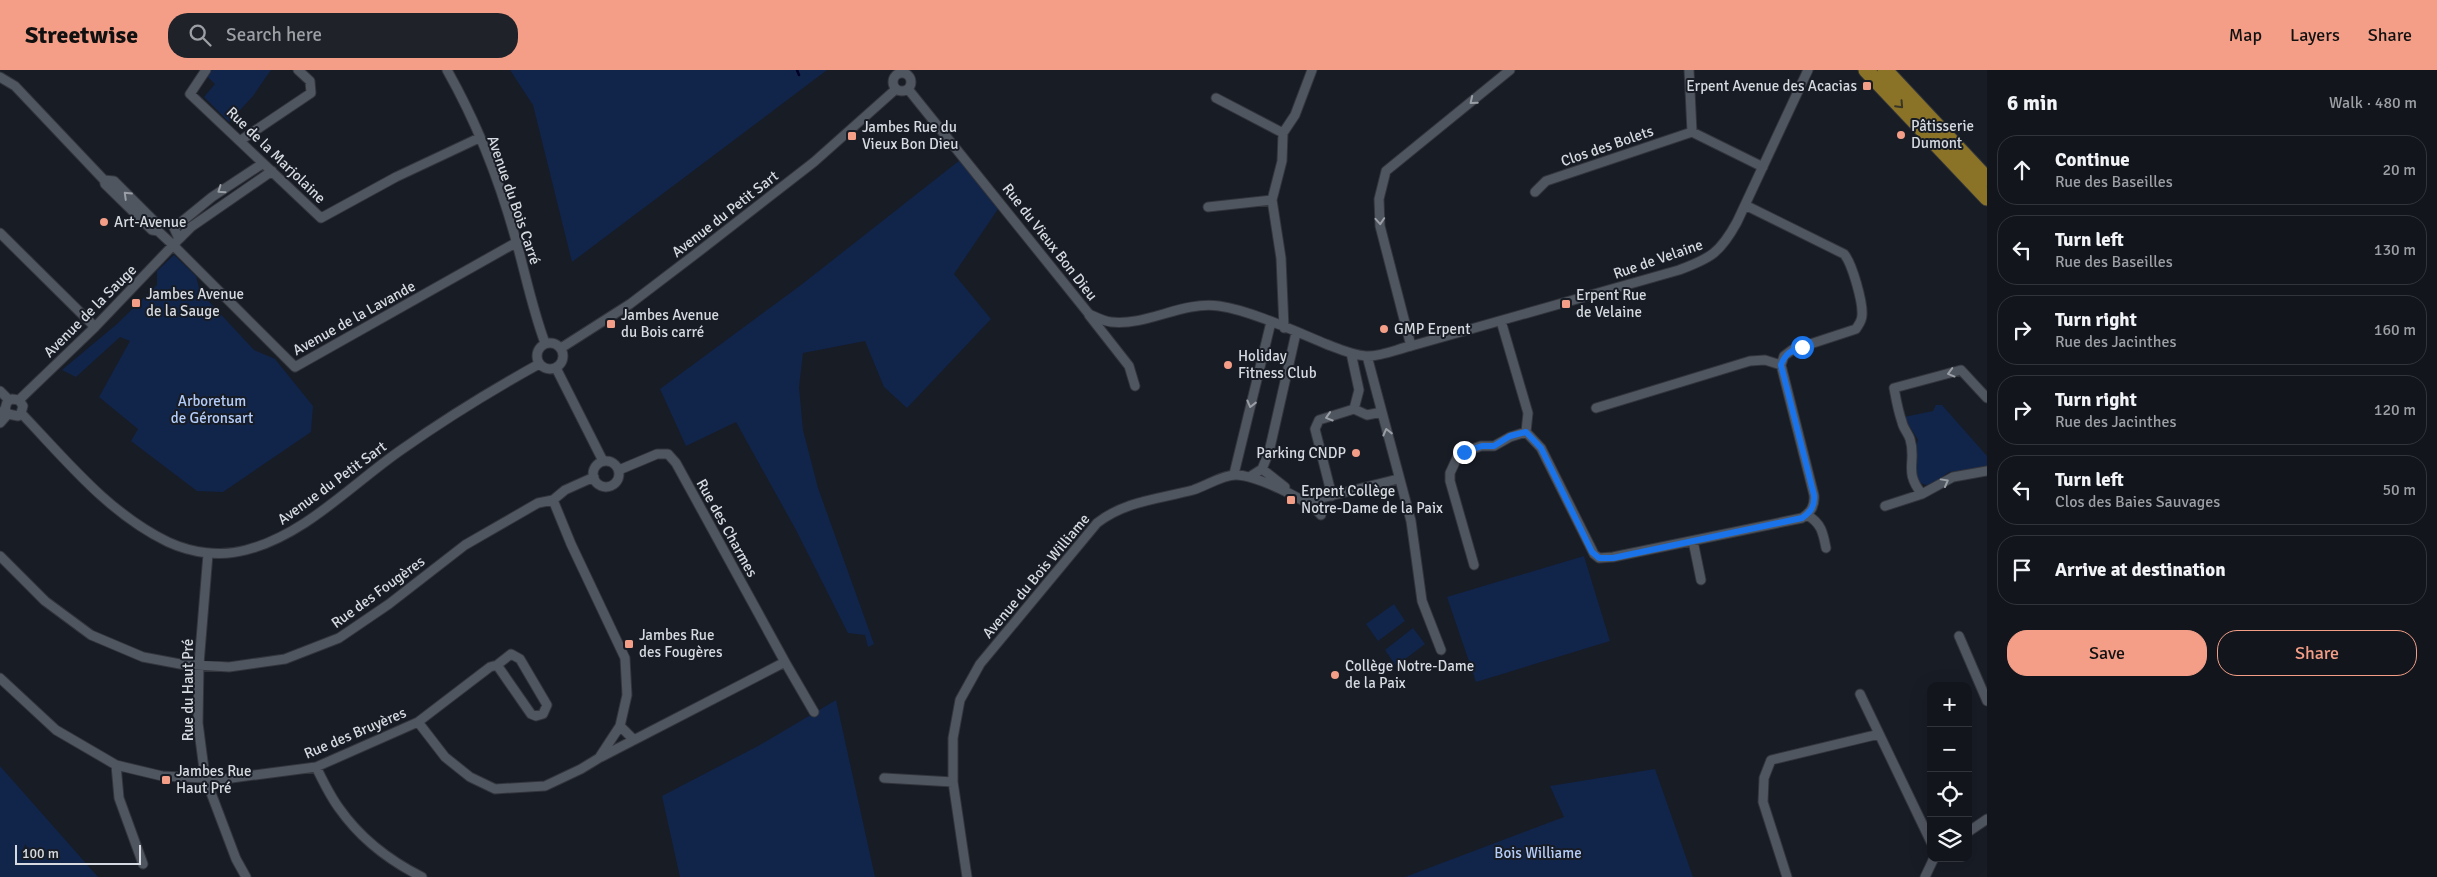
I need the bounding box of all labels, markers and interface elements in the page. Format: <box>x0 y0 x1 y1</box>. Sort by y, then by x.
search box <box>168 13 518 58</box>
text: Streetwise <box>25 20 138 50</box>
icon: search <box>186 21 214 49</box>
text: Search here <box>226 23 322 47</box>
text: Map <box>2229 24 2262 46</box>
text: Layers <box>2290 24 2340 46</box>
text: Share <box>2368 24 2412 46</box>
place label: Erpent Avenue des Acacias <box>1686 77 1857 95</box>
marker: Erpent Avenue des Acacias <box>1861 80 1873 92</box>
text: 6 min <box>2007 90 2058 116</box>
text: Walk · 480 m <box>2329 93 2417 113</box>
one-way arrow <box>1469 96 1478 105</box>
one-way arrow <box>1894 100 1903 109</box>
street label: Rue de la Marjolaine <box>223 103 329 207</box>
place label: Pâtisserie Dumont <box>1911 117 1974 152</box>
place label: Jambes Rue du Vieux Bon Dieu <box>862 118 958 153</box>
street label: Clos des Bolets <box>1558 122 1656 170</box>
marker: Pâtisserie Dumont <box>1895 129 1907 141</box>
marker: Jambes Rue du Vieux Bon Dieu <box>846 130 858 142</box>
street label: Avenue du Bois Carré <box>483 133 545 267</box>
text: Continue <box>2055 148 2130 172</box>
icon: ahead <box>2008 156 2036 184</box>
text: 20 m <box>2382 160 2416 180</box>
street label: Avenue du Petit Sart <box>668 167 782 261</box>
text: Rue des Baseilles <box>2055 172 2173 192</box>
street label: Rue du Vieux Bon Dieu <box>999 180 1101 304</box>
one-way arrow <box>218 184 227 193</box>
one-way arrow <box>124 192 133 201</box>
place label: Art-Avenue <box>114 213 186 231</box>
marker: Art-Avenue <box>98 216 110 228</box>
one-way arrow <box>1375 218 1386 226</box>
text: Turn left <box>2055 228 2124 252</box>
street label: Rue de Velaine <box>1611 235 1705 283</box>
icon: left <box>2008 236 2036 264</box>
text: 130 m <box>2374 240 2416 260</box>
text: Rue des Baseilles <box>2055 252 2173 272</box>
street label: Avenue de la Sauge <box>40 261 140 361</box>
street label: Avenue de la Lavande <box>290 277 418 359</box>
place label: Jambes Avenue de la Sauge <box>146 285 244 320</box>
place label: Erpent Rue de Velaine <box>1576 286 1647 321</box>
marker: Jambes Avenue de la Sauge <box>130 297 142 309</box>
marker: Erpent Rue de Velaine <box>1560 298 1572 310</box>
place label: Jambes Avenue du Bois carré <box>621 306 719 341</box>
text: Turn right <box>2055 308 2137 332</box>
icon: right <box>2008 316 2036 344</box>
marker: Jambes Avenue du Bois carré <box>605 318 617 330</box>
place label: GMP Erpent <box>1394 320 1470 338</box>
text: 160 m <box>2374 320 2416 340</box>
marker: GMP Erpent <box>1378 323 1390 335</box>
text: Rue des Jacinthes <box>2055 332 2176 352</box>
route start <box>1791 336 1814 359</box>
place label: Holiday Fitness Club <box>1238 347 1317 382</box>
marker: Holiday Fitness Club <box>1222 359 1234 371</box>
one-way arrow <box>1946 367 1955 378</box>
text: Turn right <box>2055 388 2137 412</box>
park label: Arboretum de Géronsart <box>171 392 253 427</box>
icon: right <box>2008 396 2036 424</box>
one-way arrow <box>1246 399 1256 407</box>
text: 120 m <box>2374 400 2416 420</box>
one-way arrow <box>1325 411 1333 421</box>
text: Rue des Jacinthes <box>2055 412 2176 432</box>
one-way arrow <box>1382 428 1392 436</box>
street label: Avenue du Petit Sart <box>274 437 390 529</box>
route end <box>1453 441 1476 464</box>
place label: Parking CNDP <box>1256 444 1346 462</box>
marker: Parking CNDP <box>1350 447 1362 459</box>
text: Turn left <box>2055 468 2124 492</box>
street label: Rue des Charmes <box>693 476 762 581</box>
icon: left <box>2008 476 2036 504</box>
one-way arrow <box>1939 478 1948 488</box>
text: 50 m <box>2382 480 2416 500</box>
place label: Erpent Collège Notre-Dame de la Paix <box>1301 482 1443 517</box>
text: Clos des Baies Sauvages <box>2055 492 2220 512</box>
marker: Erpent Collège Notre-Dame de la Paix <box>1285 494 1297 506</box>
street label: Avenue du Bois Williame <box>979 510 1093 642</box>
street label: Rue des Fougères <box>328 552 429 632</box>
icon: arrive <box>2008 556 2036 584</box>
text: Arrive at destination <box>2055 558 2226 582</box>
place label: Jambes Rue des Fougères <box>639 626 723 661</box>
button: Save <box>2007 630 2207 676</box>
button: Share <box>2217 630 2417 676</box>
marker: Jambes Rue des Fougères <box>623 638 635 650</box>
street label: Rue du Haut Pré <box>179 639 197 741</box>
place label: Collège Notre-Dame de la Paix <box>1345 657 1474 692</box>
marker: Collège Notre-Dame de la Paix <box>1329 669 1341 681</box>
map controls <box>1927 682 1972 862</box>
button: + <box>1927 682 1972 727</box>
street label: Rue des Bruyères <box>301 703 409 763</box>
button: − <box>1927 727 1972 772</box>
place label: Jambes Rue Haut Pré <box>176 762 252 797</box>
button: locate <box>1927 772 1972 817</box>
marker: Jambes Rue Haut Pré <box>160 774 172 786</box>
button: layers <box>1927 817 1972 862</box>
scale bar <box>15 842 141 865</box>
park label: Bois Williame <box>1494 844 1582 862</box>
text: 100 m <box>22 845 59 862</box>

